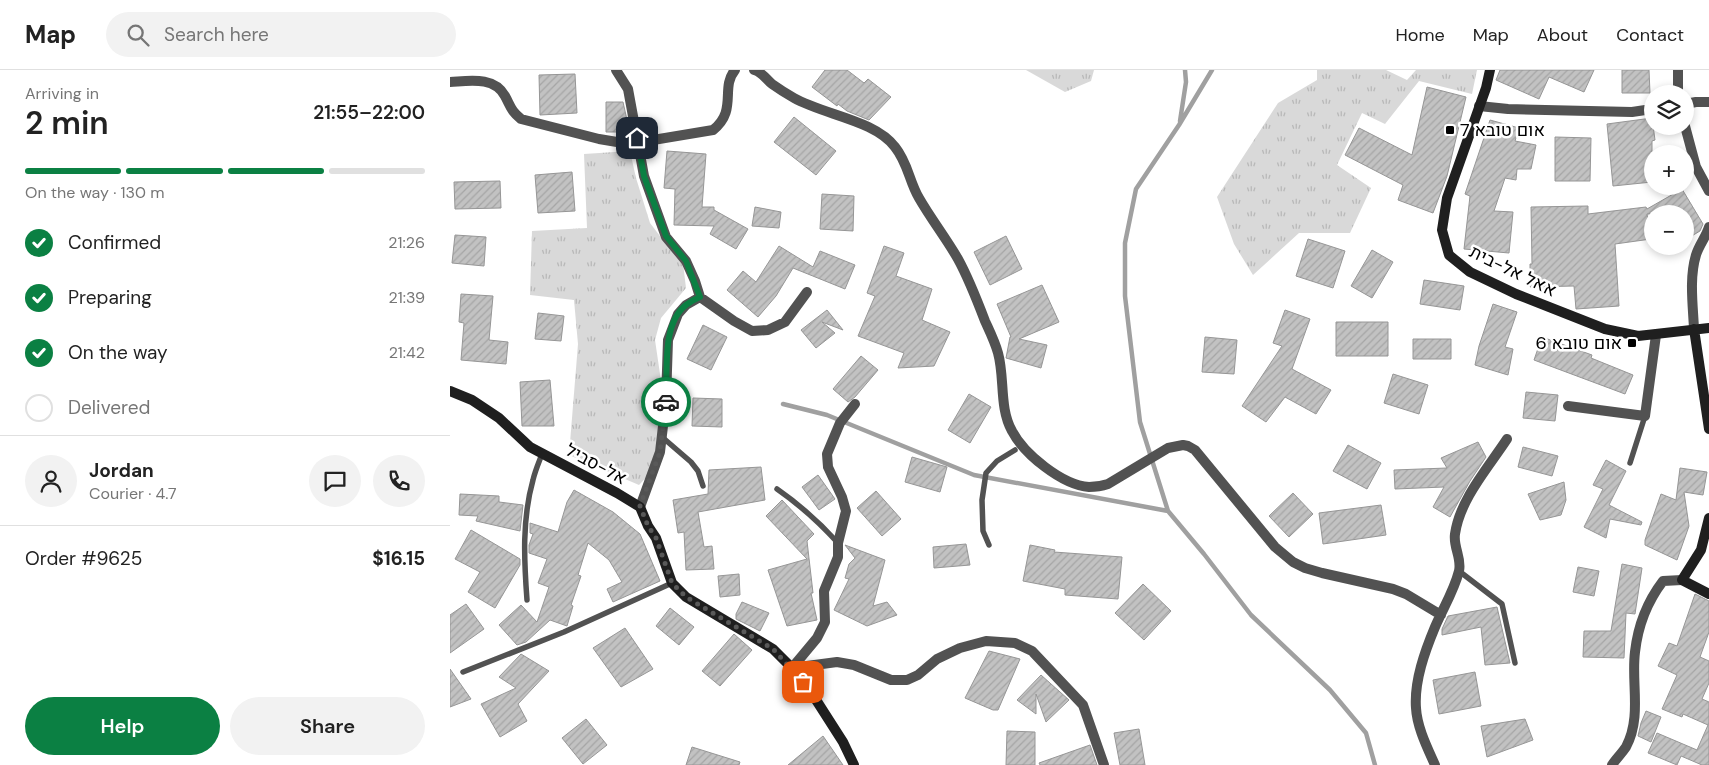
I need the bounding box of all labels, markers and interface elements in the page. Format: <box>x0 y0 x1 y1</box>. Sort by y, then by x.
search box <box>106 12 456 57</box>
text: Map <box>25 19 76 50</box>
icon: search <box>124 21 152 49</box>
text: Search here <box>164 22 269 47</box>
text: Home <box>1395 23 1445 47</box>
text: Map <box>1473 23 1509 47</box>
text: About <box>1537 23 1588 47</box>
text: Contact <box>1616 23 1684 47</box>
text: Arriving in <box>25 83 99 104</box>
map controls <box>1644 85 1694 255</box>
button: layers <box>1644 85 1694 135</box>
text: 21:55–22:00 <box>313 100 425 125</box>
text: 2 min <box>25 102 109 144</box>
pin <box>616 117 658 159</box>
place label: אום טובא 7 <box>1460 118 1545 142</box>
icon: home <box>623 124 651 152</box>
marker: אום טובא 7 <box>1444 124 1456 136</box>
button: + <box>1644 145 1694 195</box>
text: On the way · 130 m <box>25 182 165 203</box>
button: − <box>1644 205 1694 255</box>
icon: check <box>25 229 53 257</box>
text: Confirmed <box>68 230 161 255</box>
text: 21:26 <box>388 232 425 253</box>
street label: אאל אל-בית <box>1466 240 1560 302</box>
icon: check <box>25 284 53 312</box>
text: Preparing <box>68 285 152 310</box>
text: 21:39 <box>389 287 425 308</box>
place label: אום טובא 6 <box>1535 331 1622 355</box>
marker: אום טובא 6 <box>1626 337 1638 349</box>
icon: check <box>25 339 53 367</box>
text: On the way <box>68 340 168 365</box>
text: 21:42 <box>389 342 425 363</box>
courier <box>641 377 691 427</box>
icon: car <box>652 388 680 416</box>
text: Delivered <box>68 395 150 420</box>
street label: אל-סביל <box>561 438 631 490</box>
button: person <box>25 455 77 507</box>
button: chat <box>309 455 361 507</box>
button: phone <box>373 455 425 507</box>
text: Jordan <box>89 458 154 483</box>
text: Courier · 4.7 <box>89 483 177 504</box>
text: Order #9625 <box>25 546 142 571</box>
text: $16.15 <box>372 546 425 571</box>
pin <box>782 661 824 703</box>
icon: bag <box>789 668 817 696</box>
button: Help <box>25 697 220 755</box>
button: Share <box>230 697 425 755</box>

